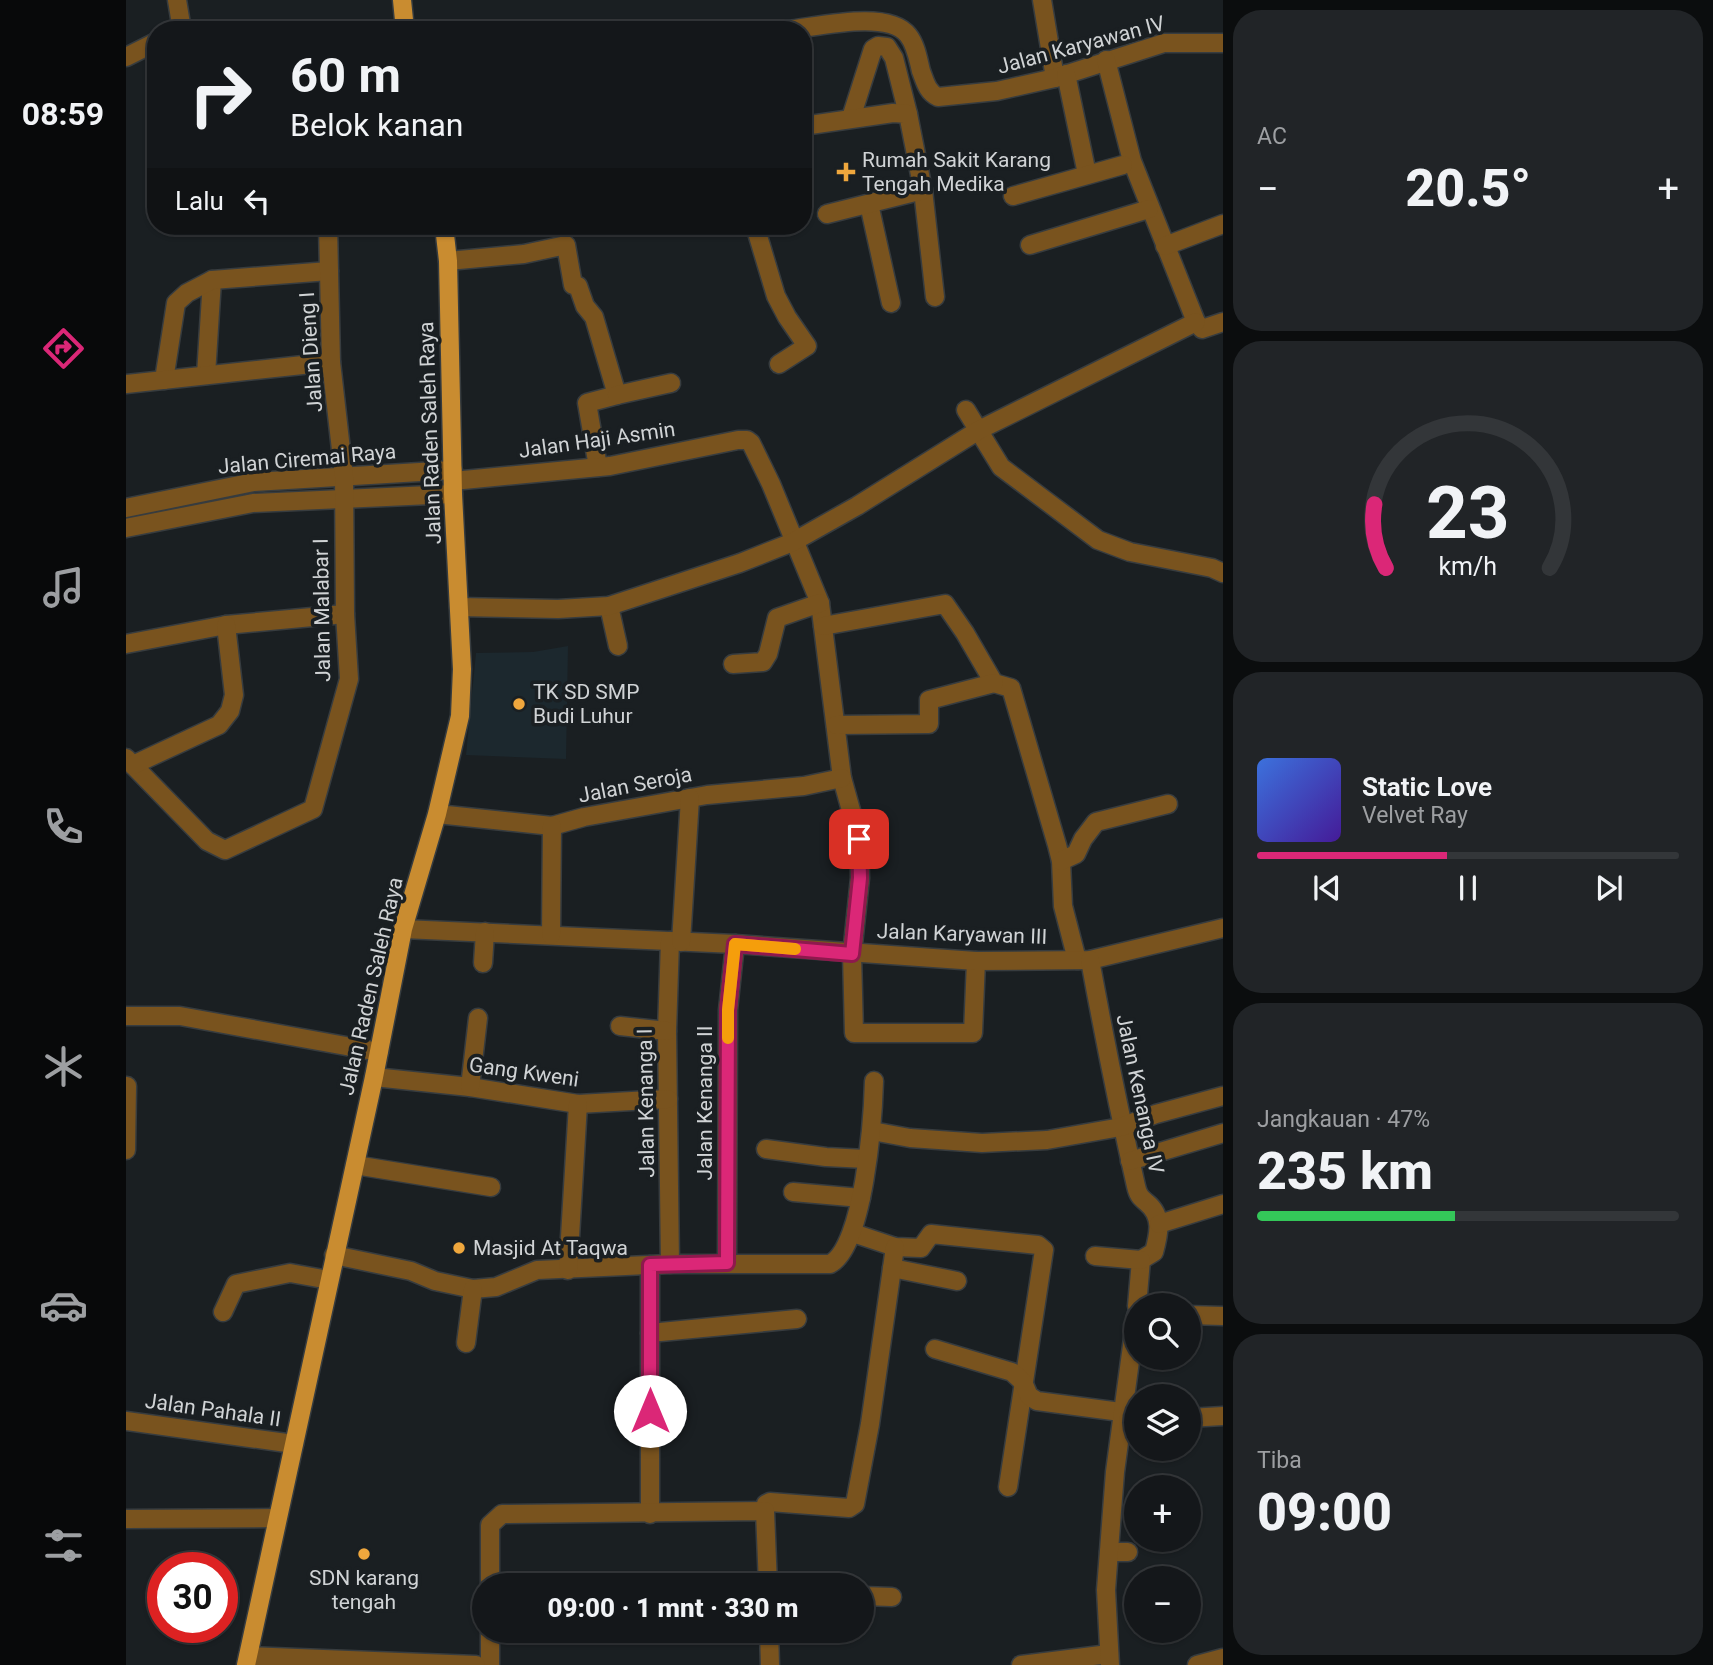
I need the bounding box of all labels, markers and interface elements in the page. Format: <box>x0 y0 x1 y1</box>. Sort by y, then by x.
street label: Jalan Karyawan IV <box>995 11 1168 79</box>
text: 60 m <box>290 47 401 104</box>
icon: right <box>175 49 266 140</box>
text: 08:59 <box>22 95 104 133</box>
text: Belok kanan <box>290 106 463 144</box>
text: AC <box>1257 123 1287 150</box>
place label: Rumah Sakit Karang Tengah Medika <box>862 148 1051 196</box>
text: 20.5° <box>1405 158 1531 219</box>
marker: Rumah Sakit Karang Tengah Medika <box>836 162 856 182</box>
text: − <box>1257 167 1279 211</box>
text: + <box>1657 167 1679 211</box>
icon: left <box>238 182 276 220</box>
text: Lalu <box>175 186 224 216</box>
street label: Jalan Dieng I <box>295 291 327 413</box>
street label: Jalan Raden Saleh Raya <box>414 321 446 545</box>
icon: directions <box>39 324 88 373</box>
street label: Jalan Haji Asmin <box>517 417 677 463</box>
street label: Jalan Ciremai Raya <box>217 439 397 479</box>
text: 23 <box>1426 470 1510 556</box>
street label: Jalan Malabar I <box>309 538 335 682</box>
text: km/h <box>1439 551 1497 580</box>
icon: music <box>39 563 88 612</box>
place label: TK SD SMP Budi Luhur <box>533 680 639 728</box>
marker: TK SD SMP Budi Luhur <box>511 696 527 712</box>
street label: Jalan Seroja <box>576 762 694 808</box>
text: Static Love <box>1362 772 1492 802</box>
icon: phone <box>39 802 88 851</box>
text: Velvet Ray <box>1362 802 1468 829</box>
pin <box>829 809 889 869</box>
icon: arrive <box>840 820 878 858</box>
icon: previous <box>1308 869 1346 907</box>
icon: pause <box>1449 869 1487 907</box>
icon: next <box>1590 869 1628 907</box>
street label: Jalan Raden Saleh Raya <box>334 875 408 1097</box>
street label: Jalan Karyawan III <box>876 919 1048 949</box>
street label: Jalan Kenanga IV <box>1111 1012 1169 1177</box>
street label: Jalan Kenanga II <box>693 1026 717 1180</box>
street label: Jalan Kenanga I <box>633 1028 659 1178</box>
icon: climate <box>39 1042 88 1091</box>
street label: Gang Kweni <box>468 1052 580 1092</box>
text: Jangkauan · 47% <box>1257 1106 1430 1133</box>
text: 235 km <box>1257 1141 1433 1202</box>
place label: Masjid At Taqwa <box>473 1236 628 1260</box>
marker: Masjid At Taqwa <box>451 1240 467 1256</box>
icon: car <box>39 1281 88 1330</box>
map controls <box>1124 1293 1201 1643</box>
button: search <box>1124 1293 1201 1370</box>
position arrow <box>613 1374 687 1448</box>
button: layers <box>1124 1384 1201 1461</box>
street label: Jalan Pahala II <box>143 1389 283 1431</box>
text: Tiba <box>1257 1447 1302 1474</box>
button: + <box>1124 1475 1201 1552</box>
text: 09:00 <box>1257 1482 1392 1543</box>
icon: filters <box>39 1521 88 1570</box>
marker: SDN karang tengah <box>356 1546 372 1562</box>
speed limit sign: 30 <box>147 1552 238 1643</box>
place label: SDN karang tengah <box>309 1566 419 1614</box>
button: − <box>1124 1566 1201 1643</box>
text: 09:00 · 1 mnt · 330 m <box>548 1593 798 1623</box>

